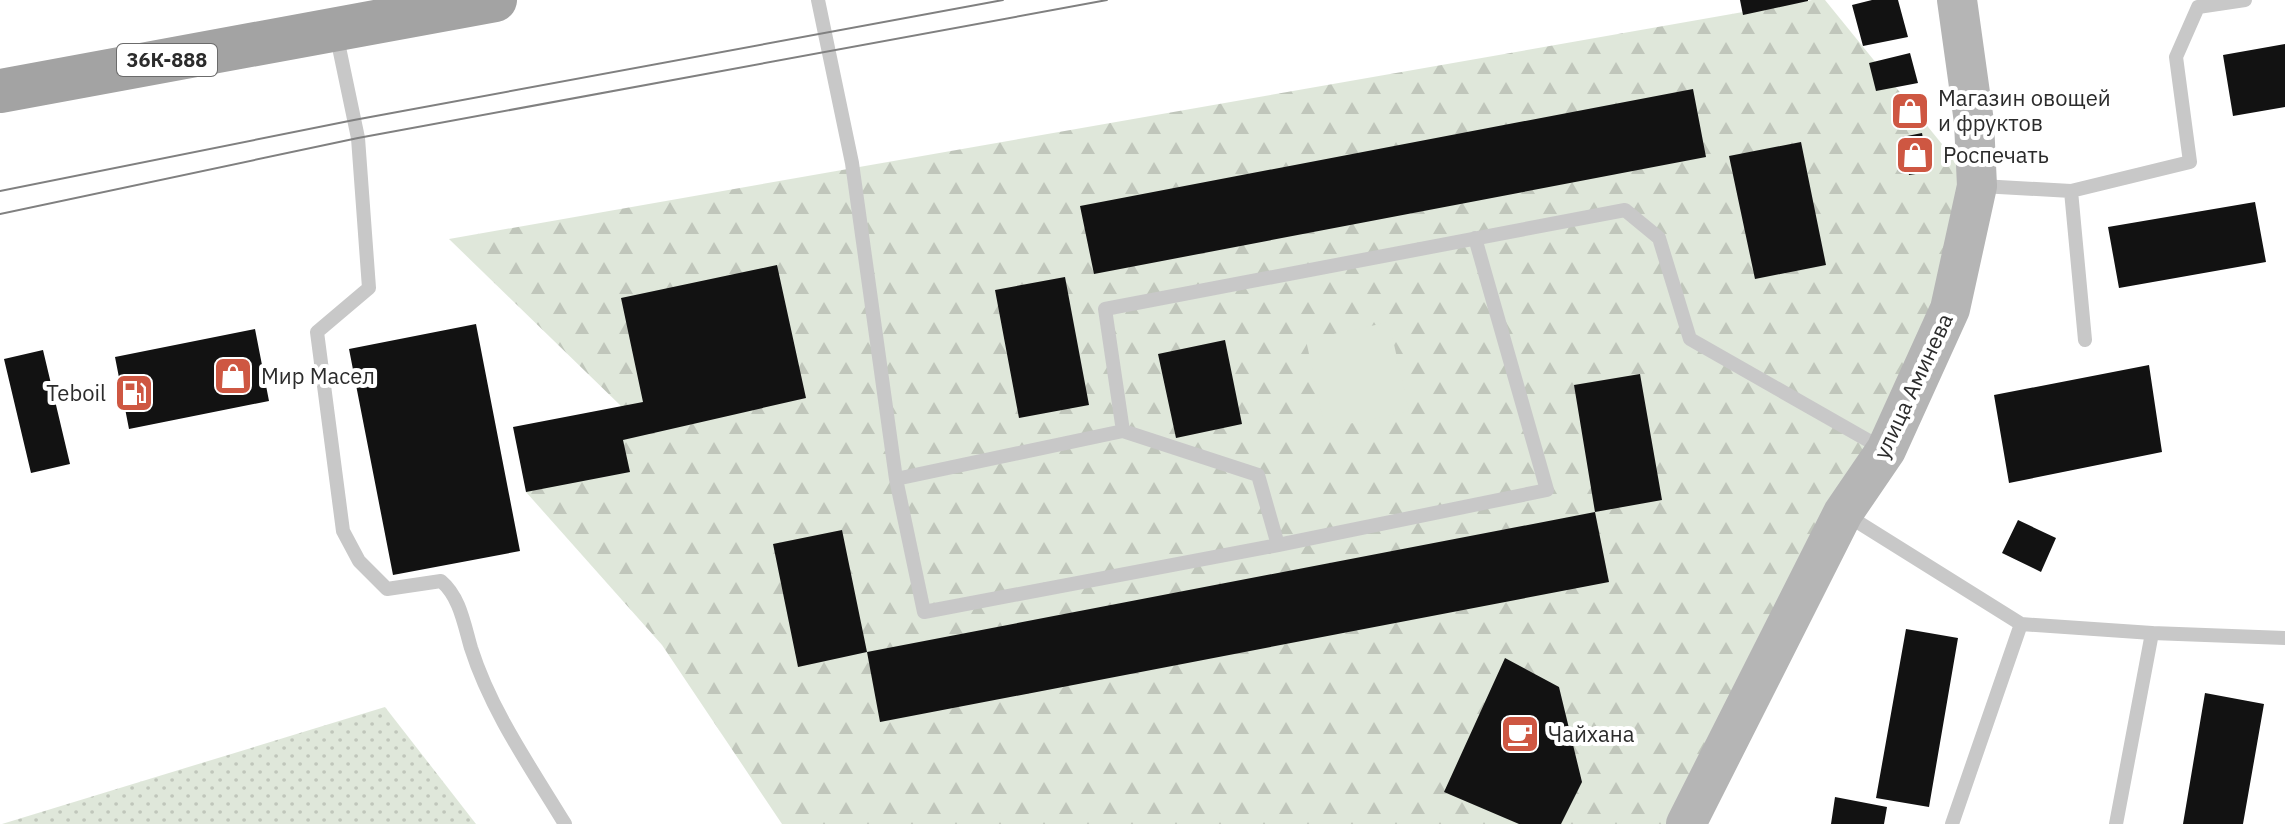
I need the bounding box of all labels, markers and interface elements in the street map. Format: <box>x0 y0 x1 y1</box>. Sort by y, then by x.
road number: 36К-888 <box>117 44 217 76</box>
place label: Магазин овощей и фруктов <box>1938 83 2111 137</box>
shop icon: Магазин овощей и фруктов <box>1889 90 1931 132</box>
shop icon: Роспечать <box>1894 134 1936 176</box>
place label: Роспечать <box>1943 140 2049 169</box>
street label: улица Аминева <box>1866 308 1959 463</box>
shop icon: Мир Масел <box>212 355 254 397</box>
place label: Мир Масел <box>261 361 375 390</box>
fuel station icon: Teboil <box>113 372 155 414</box>
place label: Teboil <box>46 378 106 407</box>
cafe icon: Чайхана <box>1499 713 1541 755</box>
place label: Чайхана <box>1548 719 1635 748</box>

